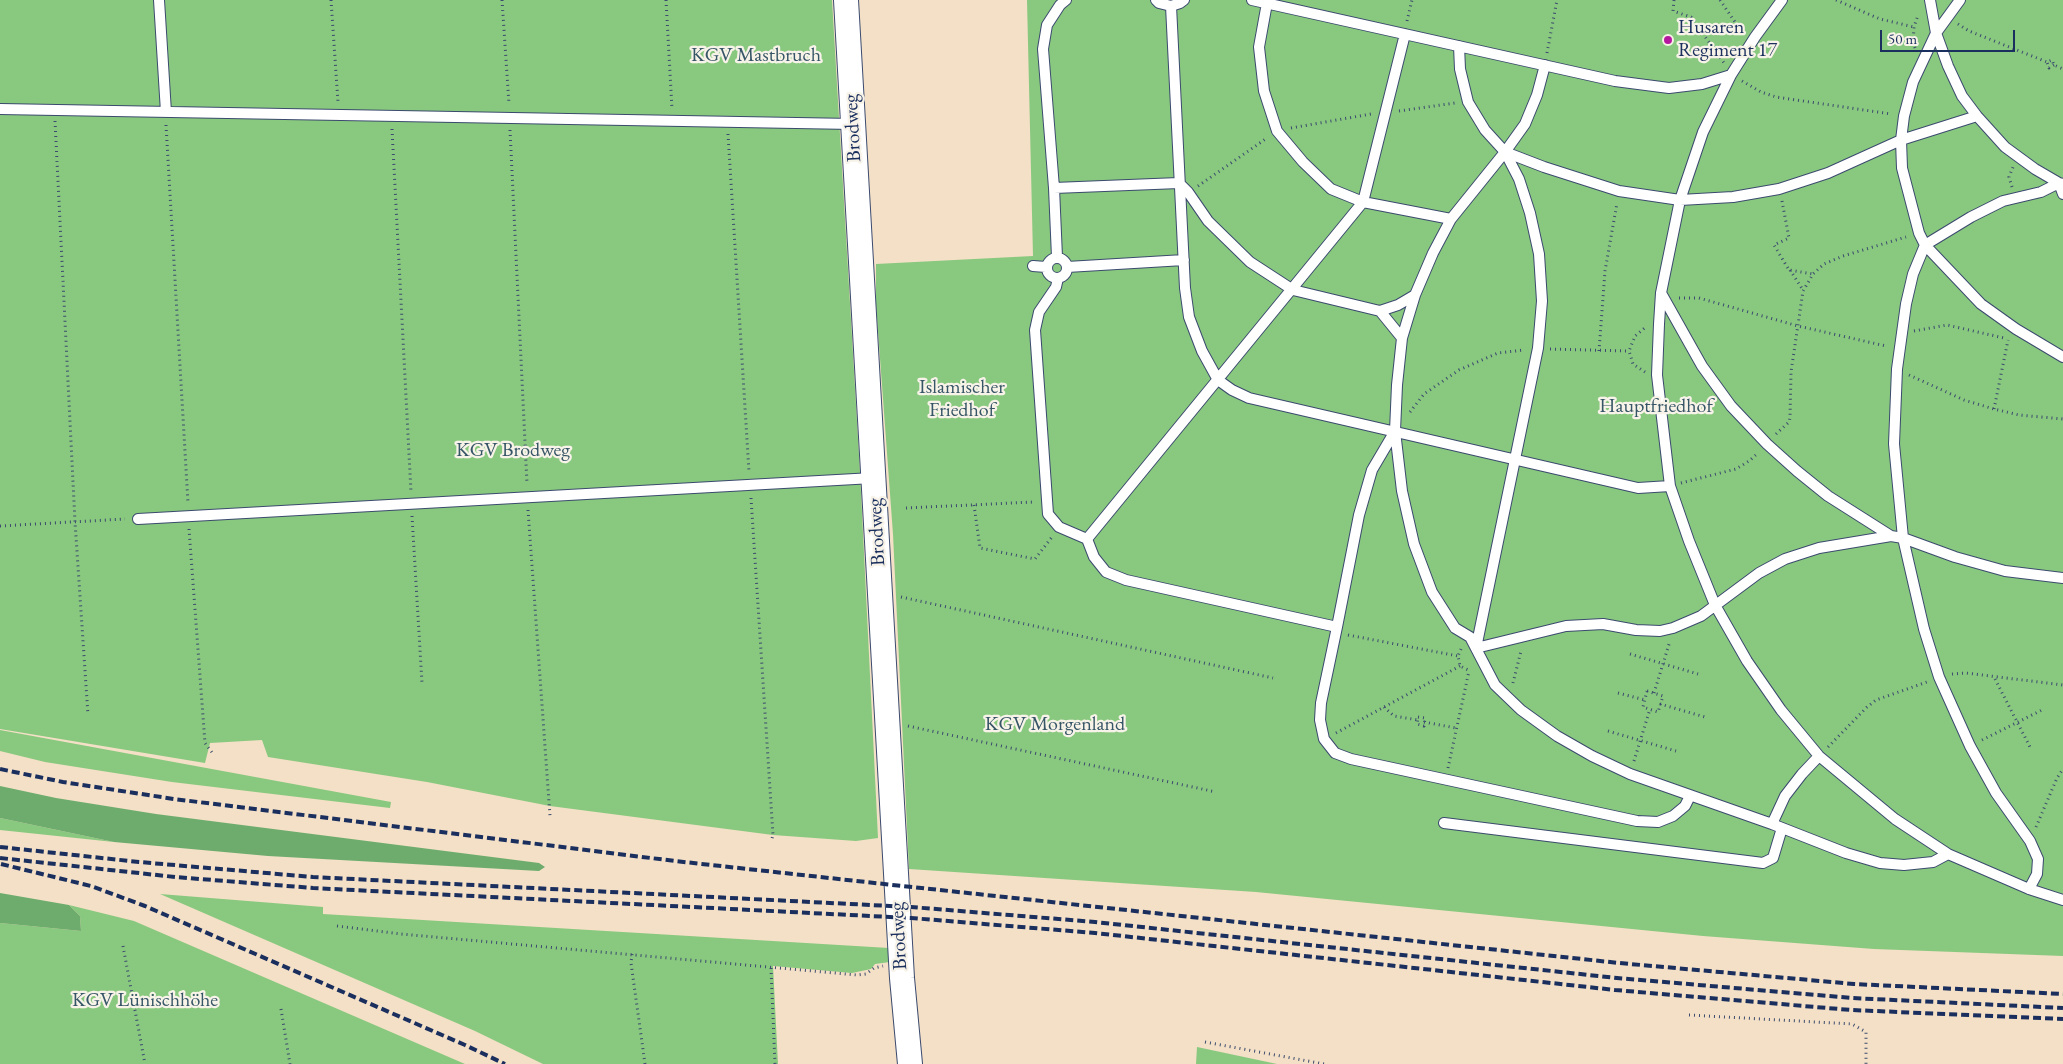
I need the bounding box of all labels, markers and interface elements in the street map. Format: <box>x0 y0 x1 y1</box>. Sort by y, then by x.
place label: Husaren Regiment 17 <box>1678 16 1777 63</box>
scale bar <box>1883 20 2018 52</box>
text: 50 m <box>1888 29 1917 48</box>
marker: Husaren Regiment 17 <box>1662 34 1674 46</box>
park label: KGV Mastbruch <box>691 44 821 68</box>
street label: Brodweg <box>839 93 867 163</box>
park label: Islamischer Friedhof <box>919 376 1005 423</box>
park label: Hauptfriedhof <box>1599 395 1713 419</box>
park label: KGV Brodweg <box>456 439 570 463</box>
street label: Brodweg <box>863 497 891 567</box>
park label: KGV Morgenland <box>985 713 1125 737</box>
street label: Brodweg <box>885 901 913 971</box>
park label: KGV Lünischhöhe <box>72 989 218 1013</box>

